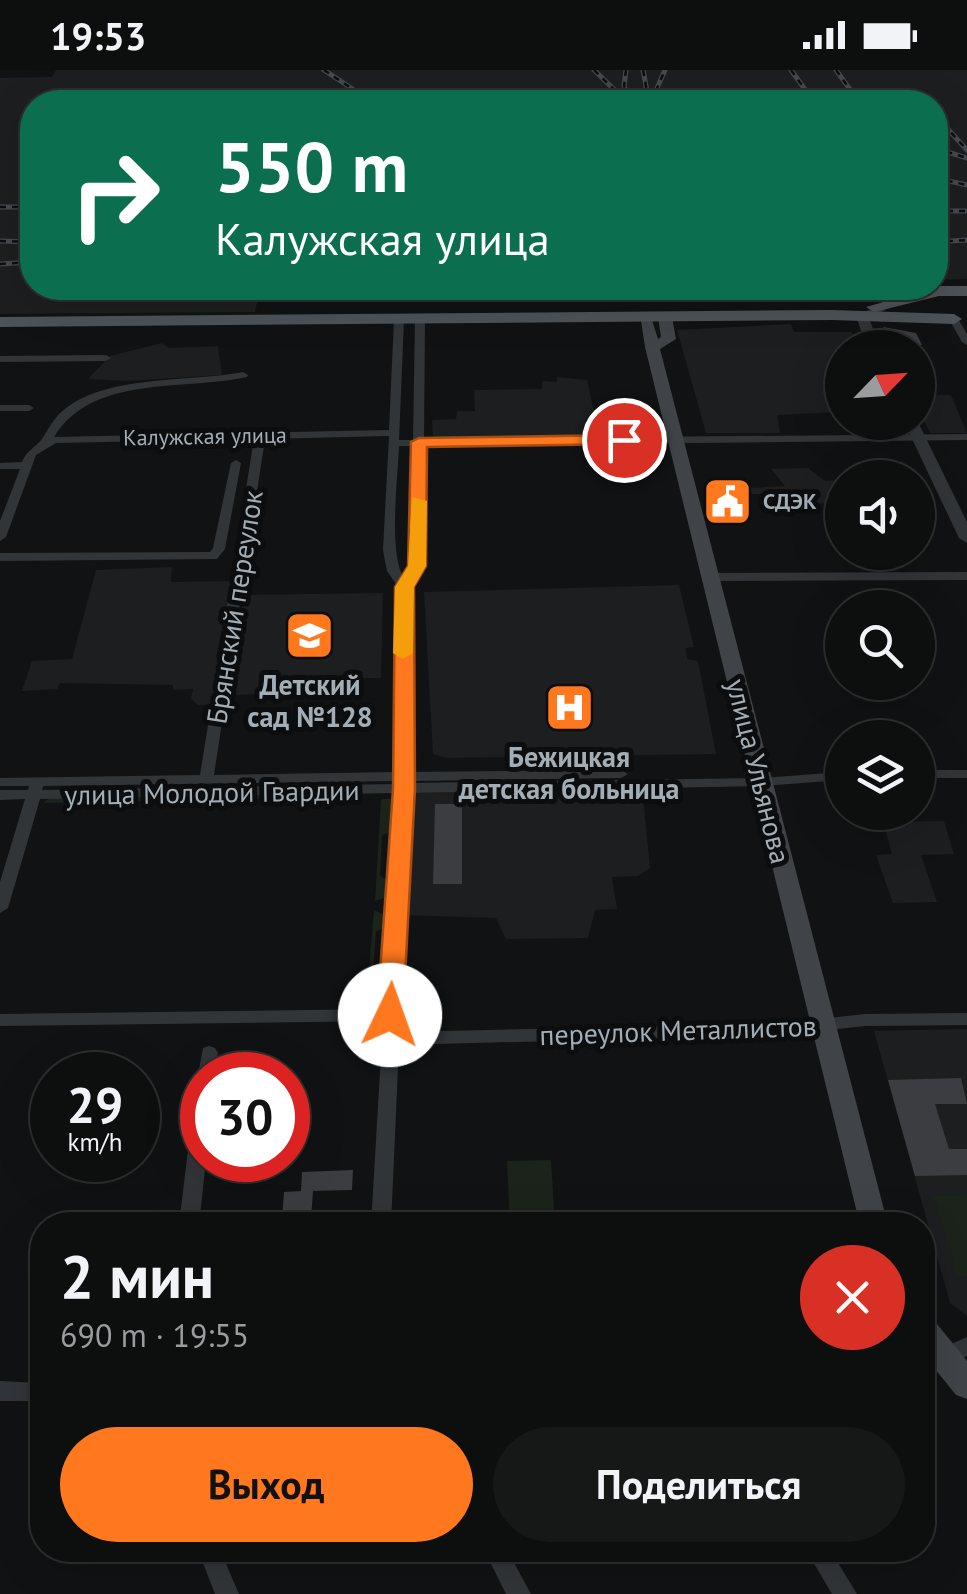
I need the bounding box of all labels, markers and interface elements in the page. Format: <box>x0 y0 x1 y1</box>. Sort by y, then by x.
text: 19:53 <box>50 11 146 60</box>
text: 550 m <box>215 121 408 211</box>
icon: right <box>50 130 180 260</box>
text: Калужская улица <box>215 209 550 267</box>
north arrow <box>825 330 935 440</box>
map controls <box>825 330 935 830</box>
pin <box>582 398 667 483</box>
icon: arrive <box>597 413 652 468</box>
street label: Калужская улица <box>123 421 287 451</box>
button: sound <box>825 460 935 570</box>
public building icon: СДЭК <box>702 475 754 527</box>
street label: Брянский переулок <box>197 487 271 727</box>
place label: СДЭК <box>763 487 817 515</box>
button: search <box>825 590 935 700</box>
school or university icon: Детский сад №128 <box>284 610 336 662</box>
place label: Детский сад №128 <box>247 666 373 735</box>
street label: улица Ульянова <box>718 675 800 867</box>
hospital icon: Бежицкая детская больница <box>543 682 595 734</box>
button: layers <box>825 720 935 830</box>
place label: Бежицкая детская больница <box>458 738 679 807</box>
street label: улица Молодой Гвардии <box>64 771 360 813</box>
position arrow <box>338 963 442 1067</box>
street label: переулок Металлистов <box>539 1007 817 1053</box>
speed limit sign: 30 <box>180 1052 310 1182</box>
text: 29 <box>67 1072 123 1137</box>
text: km/h <box>68 1126 122 1158</box>
text: 2 мин <box>60 1237 214 1315</box>
button: close <box>800 1245 905 1350</box>
text: 690 m · 19:55 <box>60 1314 249 1356</box>
button: Выход <box>60 1427 473 1542</box>
button: Поделиться <box>493 1427 905 1542</box>

